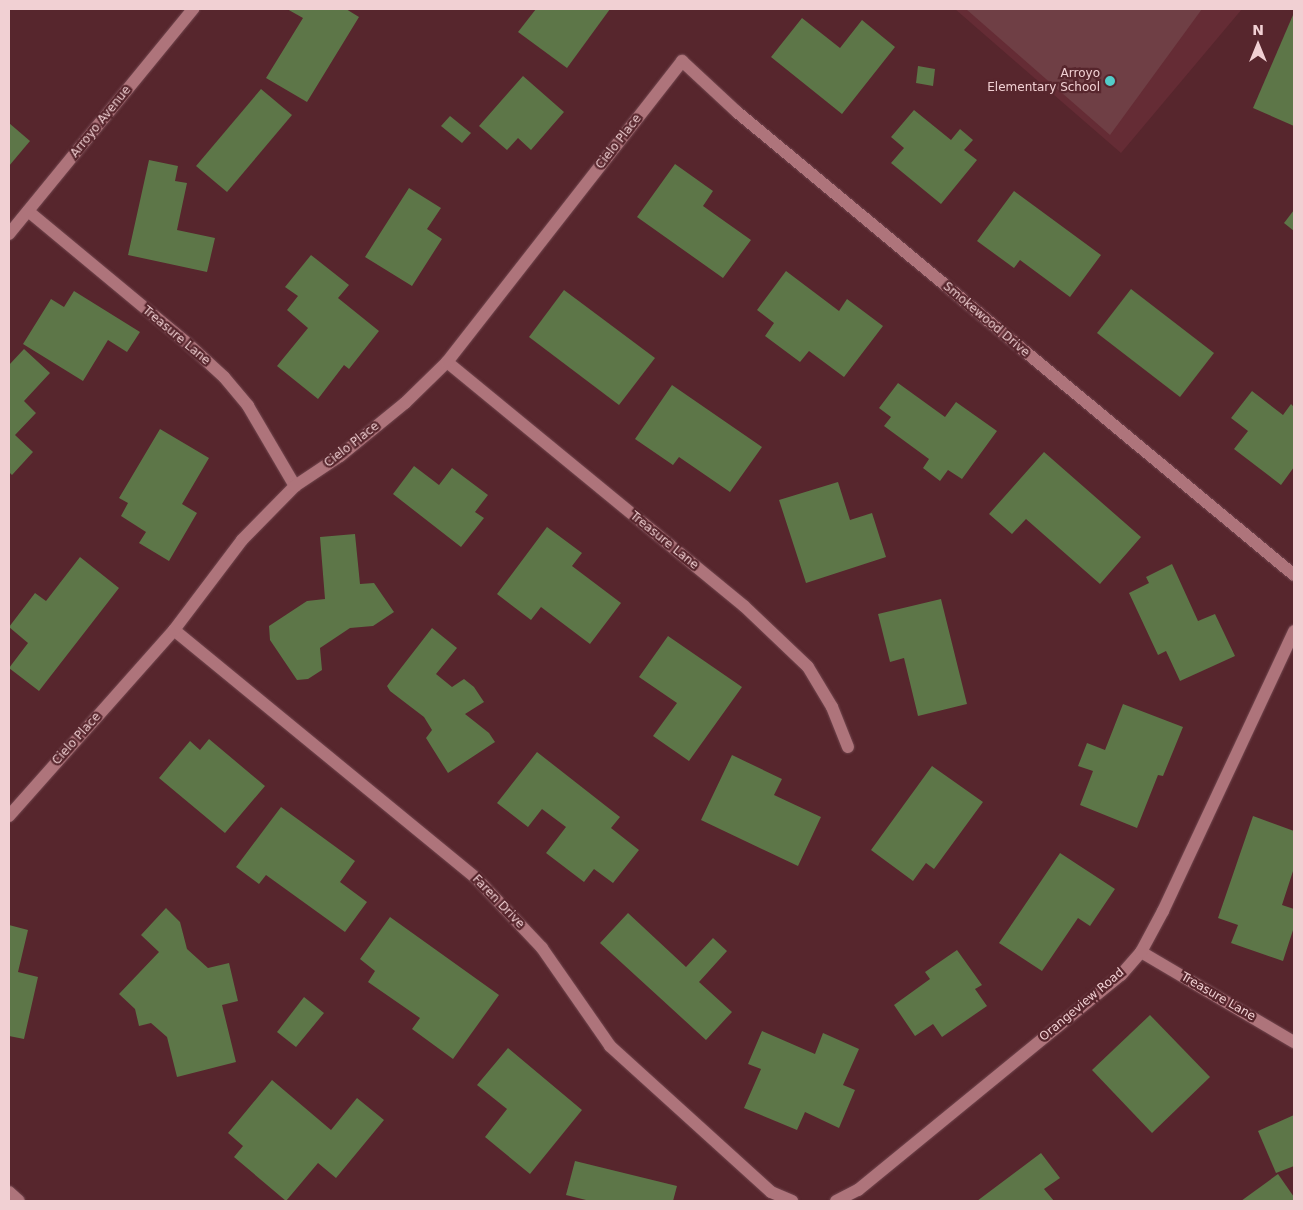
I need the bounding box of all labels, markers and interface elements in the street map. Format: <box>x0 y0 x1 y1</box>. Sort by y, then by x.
north arrow <box>1233 20 1283 70</box>
text: N <box>1252 22 1264 38</box>
place label: Arroyo Elementary School <box>987 67 1100 95</box>
marker: Arroyo Elementary School <box>1104 75 1116 87</box>
street label: Arroyo Avenue <box>68 83 134 161</box>
street label: Cielo Place <box>593 112 645 172</box>
street label: Smokewood Drive <box>940 280 1032 360</box>
street label: Treasure Lane <box>139 304 213 368</box>
street label: Cielo Place <box>322 419 382 471</box>
street label: Treasure Lane <box>627 509 701 573</box>
street label: Cielo Place <box>50 710 104 768</box>
street label: Faren Drive <box>469 872 527 932</box>
street label: Orangeview Road <box>1037 965 1127 1045</box>
street label: Treasure Lane <box>1178 970 1258 1024</box>

